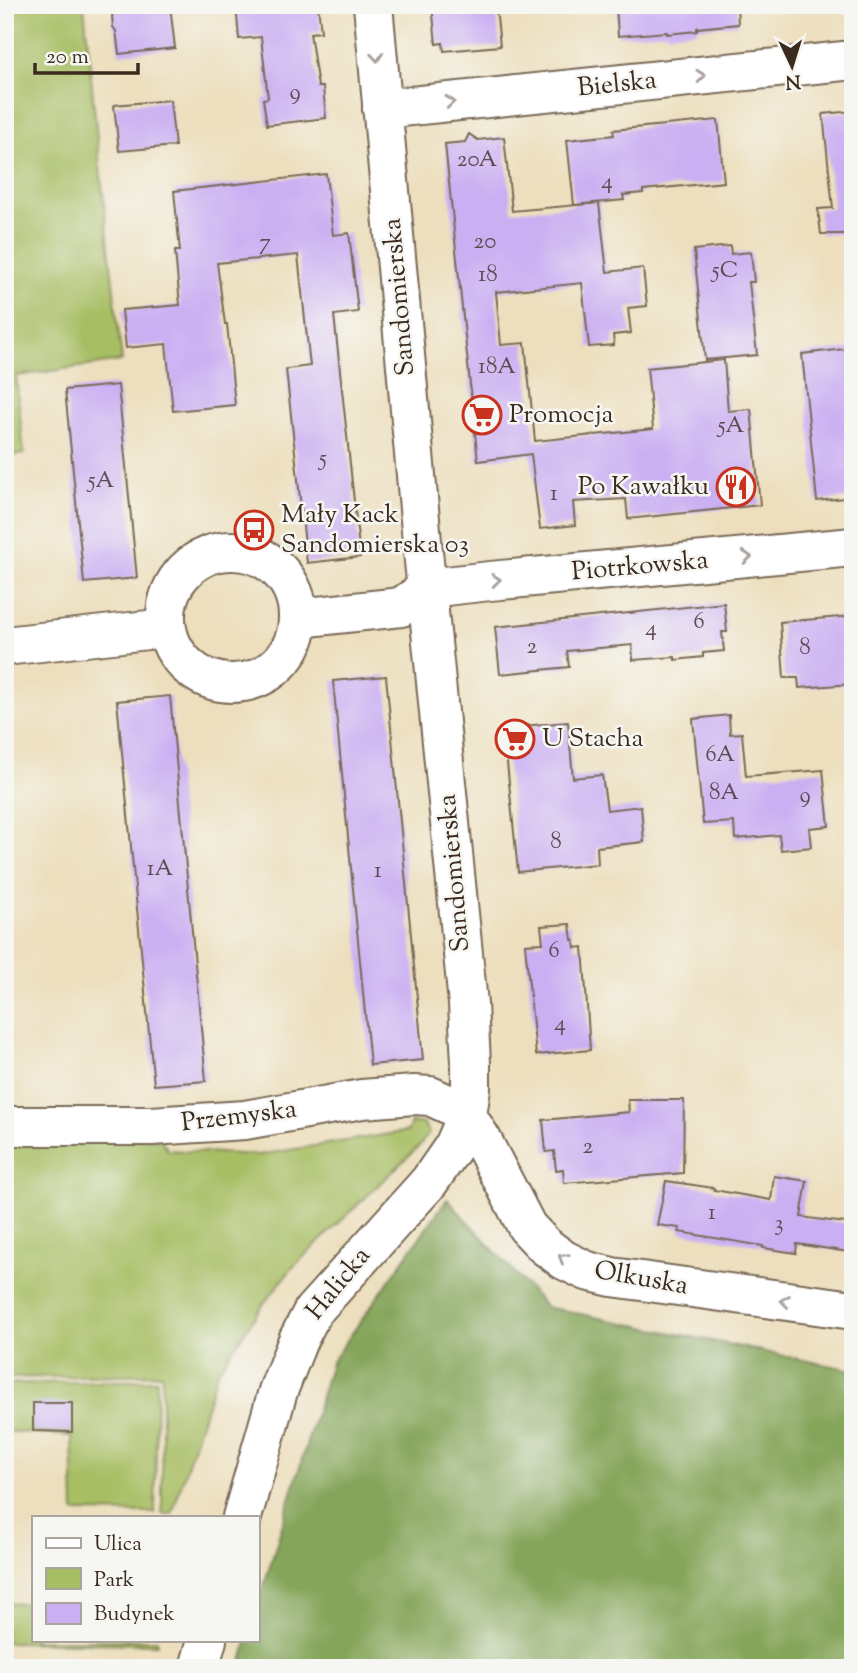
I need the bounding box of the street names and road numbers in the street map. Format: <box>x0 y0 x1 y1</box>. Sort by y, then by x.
street label: Bielska <box>576 62 658 108</box>
street label: Sandomierska <box>375 217 425 377</box>
street label: Piotrkowska <box>570 543 710 591</box>
street label: Sandomierska <box>430 793 480 953</box>
street label: Przemyska <box>179 1092 299 1142</box>
street label: Halicka <box>298 1239 380 1329</box>
street label: Olkuska <box>591 1253 691 1305</box>

